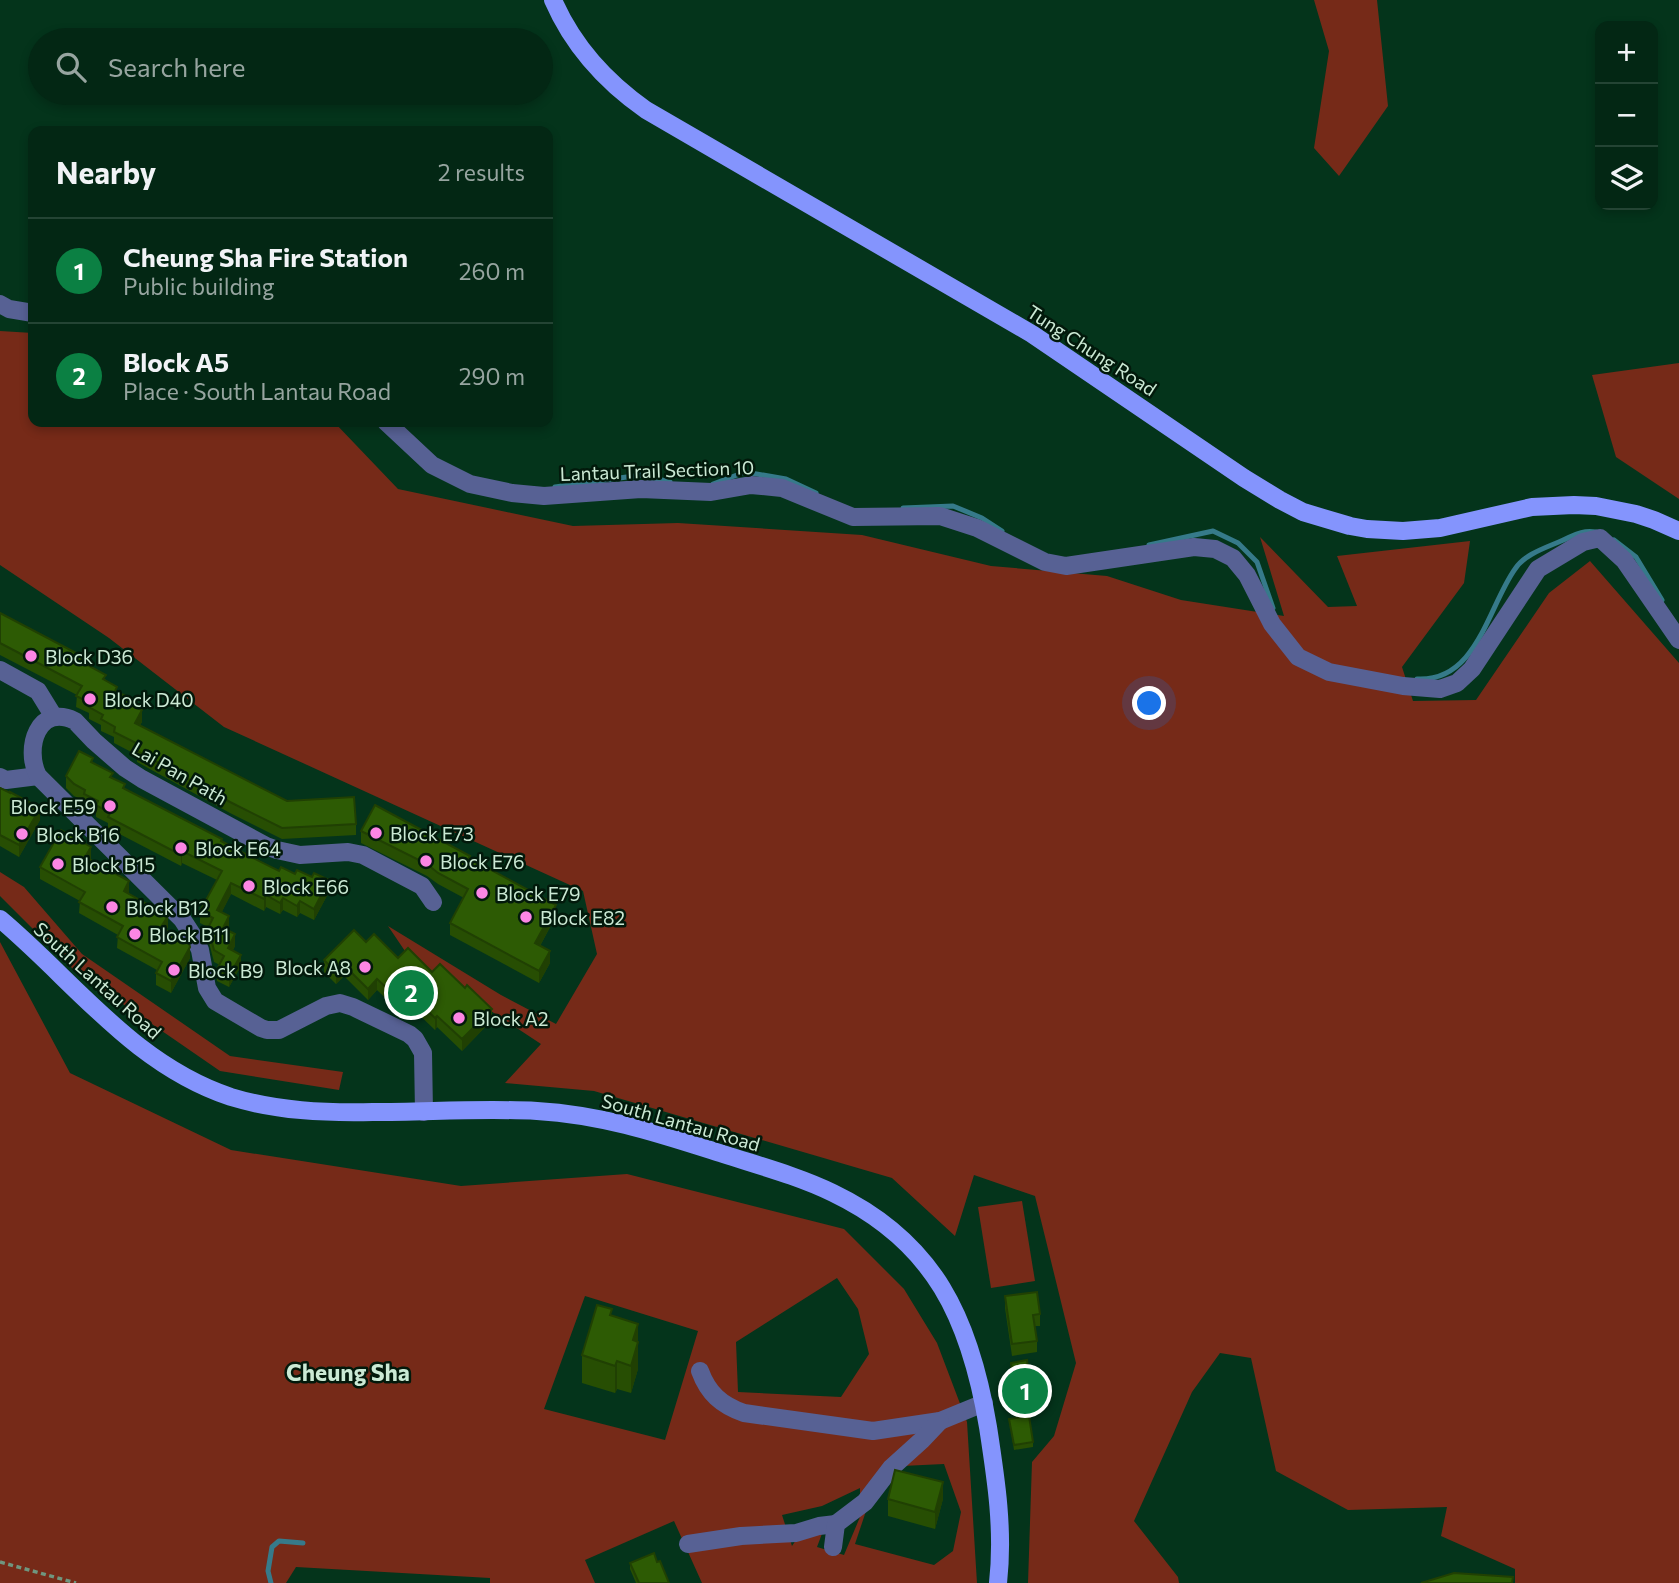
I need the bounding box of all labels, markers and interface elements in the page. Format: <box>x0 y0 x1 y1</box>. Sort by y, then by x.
map controls <box>1595 21 1658 210</box>
button: + <box>1595 21 1658 84</box>
search box <box>28 28 553 105</box>
icon: search <box>52 48 90 86</box>
text: Search here <box>108 51 246 82</box>
button: − <box>1595 84 1658 147</box>
button: layers <box>1595 147 1658 210</box>
text: Nearby <box>56 153 156 190</box>
text: 2 results <box>438 158 525 186</box>
text: Cheung Sha Fire Station <box>123 241 408 272</box>
text: 1 <box>74 257 84 285</box>
text: 260 m <box>459 257 525 285</box>
text: Public building <box>123 272 274 300</box>
street label: Tung Chung Road <box>1023 300 1161 400</box>
text: Block A5 <box>123 346 229 377</box>
text: 2 <box>72 362 86 390</box>
text: 290 m <box>459 362 525 390</box>
text: Place · South Lantau Road <box>123 377 391 405</box>
street label: Lantau Trail Section 10 <box>559 455 755 485</box>
place label: Block D36 <box>45 645 133 668</box>
marker: Block D36 <box>23 648 39 664</box>
your location <box>1132 686 1166 720</box>
place label: Block D40 <box>104 688 194 711</box>
marker: Block D40 <box>82 691 98 707</box>
street label: Lai Pan Path <box>128 736 232 810</box>
place label: Block E59 <box>10 795 96 818</box>
marker: Block E59 <box>102 798 118 814</box>
place label: Block E73 <box>390 822 474 845</box>
place label: Block B16 <box>36 823 120 846</box>
marker: Block E73 <box>368 825 384 841</box>
marker: Block B16 <box>14 826 30 842</box>
place label: Block E64 <box>195 837 281 860</box>
marker: Block E64 <box>173 840 189 856</box>
place label: Block E76 <box>440 850 525 873</box>
place label: Block B15 <box>72 853 155 876</box>
marker: Block E76 <box>418 853 434 869</box>
marker: Block B15 <box>50 856 66 872</box>
place label: Block E66 <box>263 875 349 898</box>
marker: Block E66 <box>241 878 257 894</box>
place label: Block E79 <box>496 882 581 905</box>
marker: Block E79 <box>474 885 490 901</box>
place label: Block B12 <box>126 896 209 919</box>
marker: Block B12 <box>104 899 120 915</box>
place label: Block E82 <box>540 906 625 929</box>
marker: Block E82 <box>518 909 534 925</box>
street label: South Lantau Road <box>30 917 166 1043</box>
place label: Block B11 <box>149 923 229 946</box>
marker: Block B11 <box>127 926 143 942</box>
place label: Block A8 <box>275 956 351 979</box>
place label: Block B9 <box>188 959 264 982</box>
marker: Block A8 <box>357 959 373 975</box>
marker: Block B9 <box>166 962 182 978</box>
pin: 2 <box>388 967 434 1019</box>
place label: Block A2 <box>473 1007 548 1030</box>
marker: Block A2 <box>451 1010 467 1026</box>
street label: South Lantau Road <box>599 1088 763 1156</box>
district label: Cheung Sha <box>286 1358 410 1386</box>
pin: 1 <box>1002 1365 1048 1417</box>

